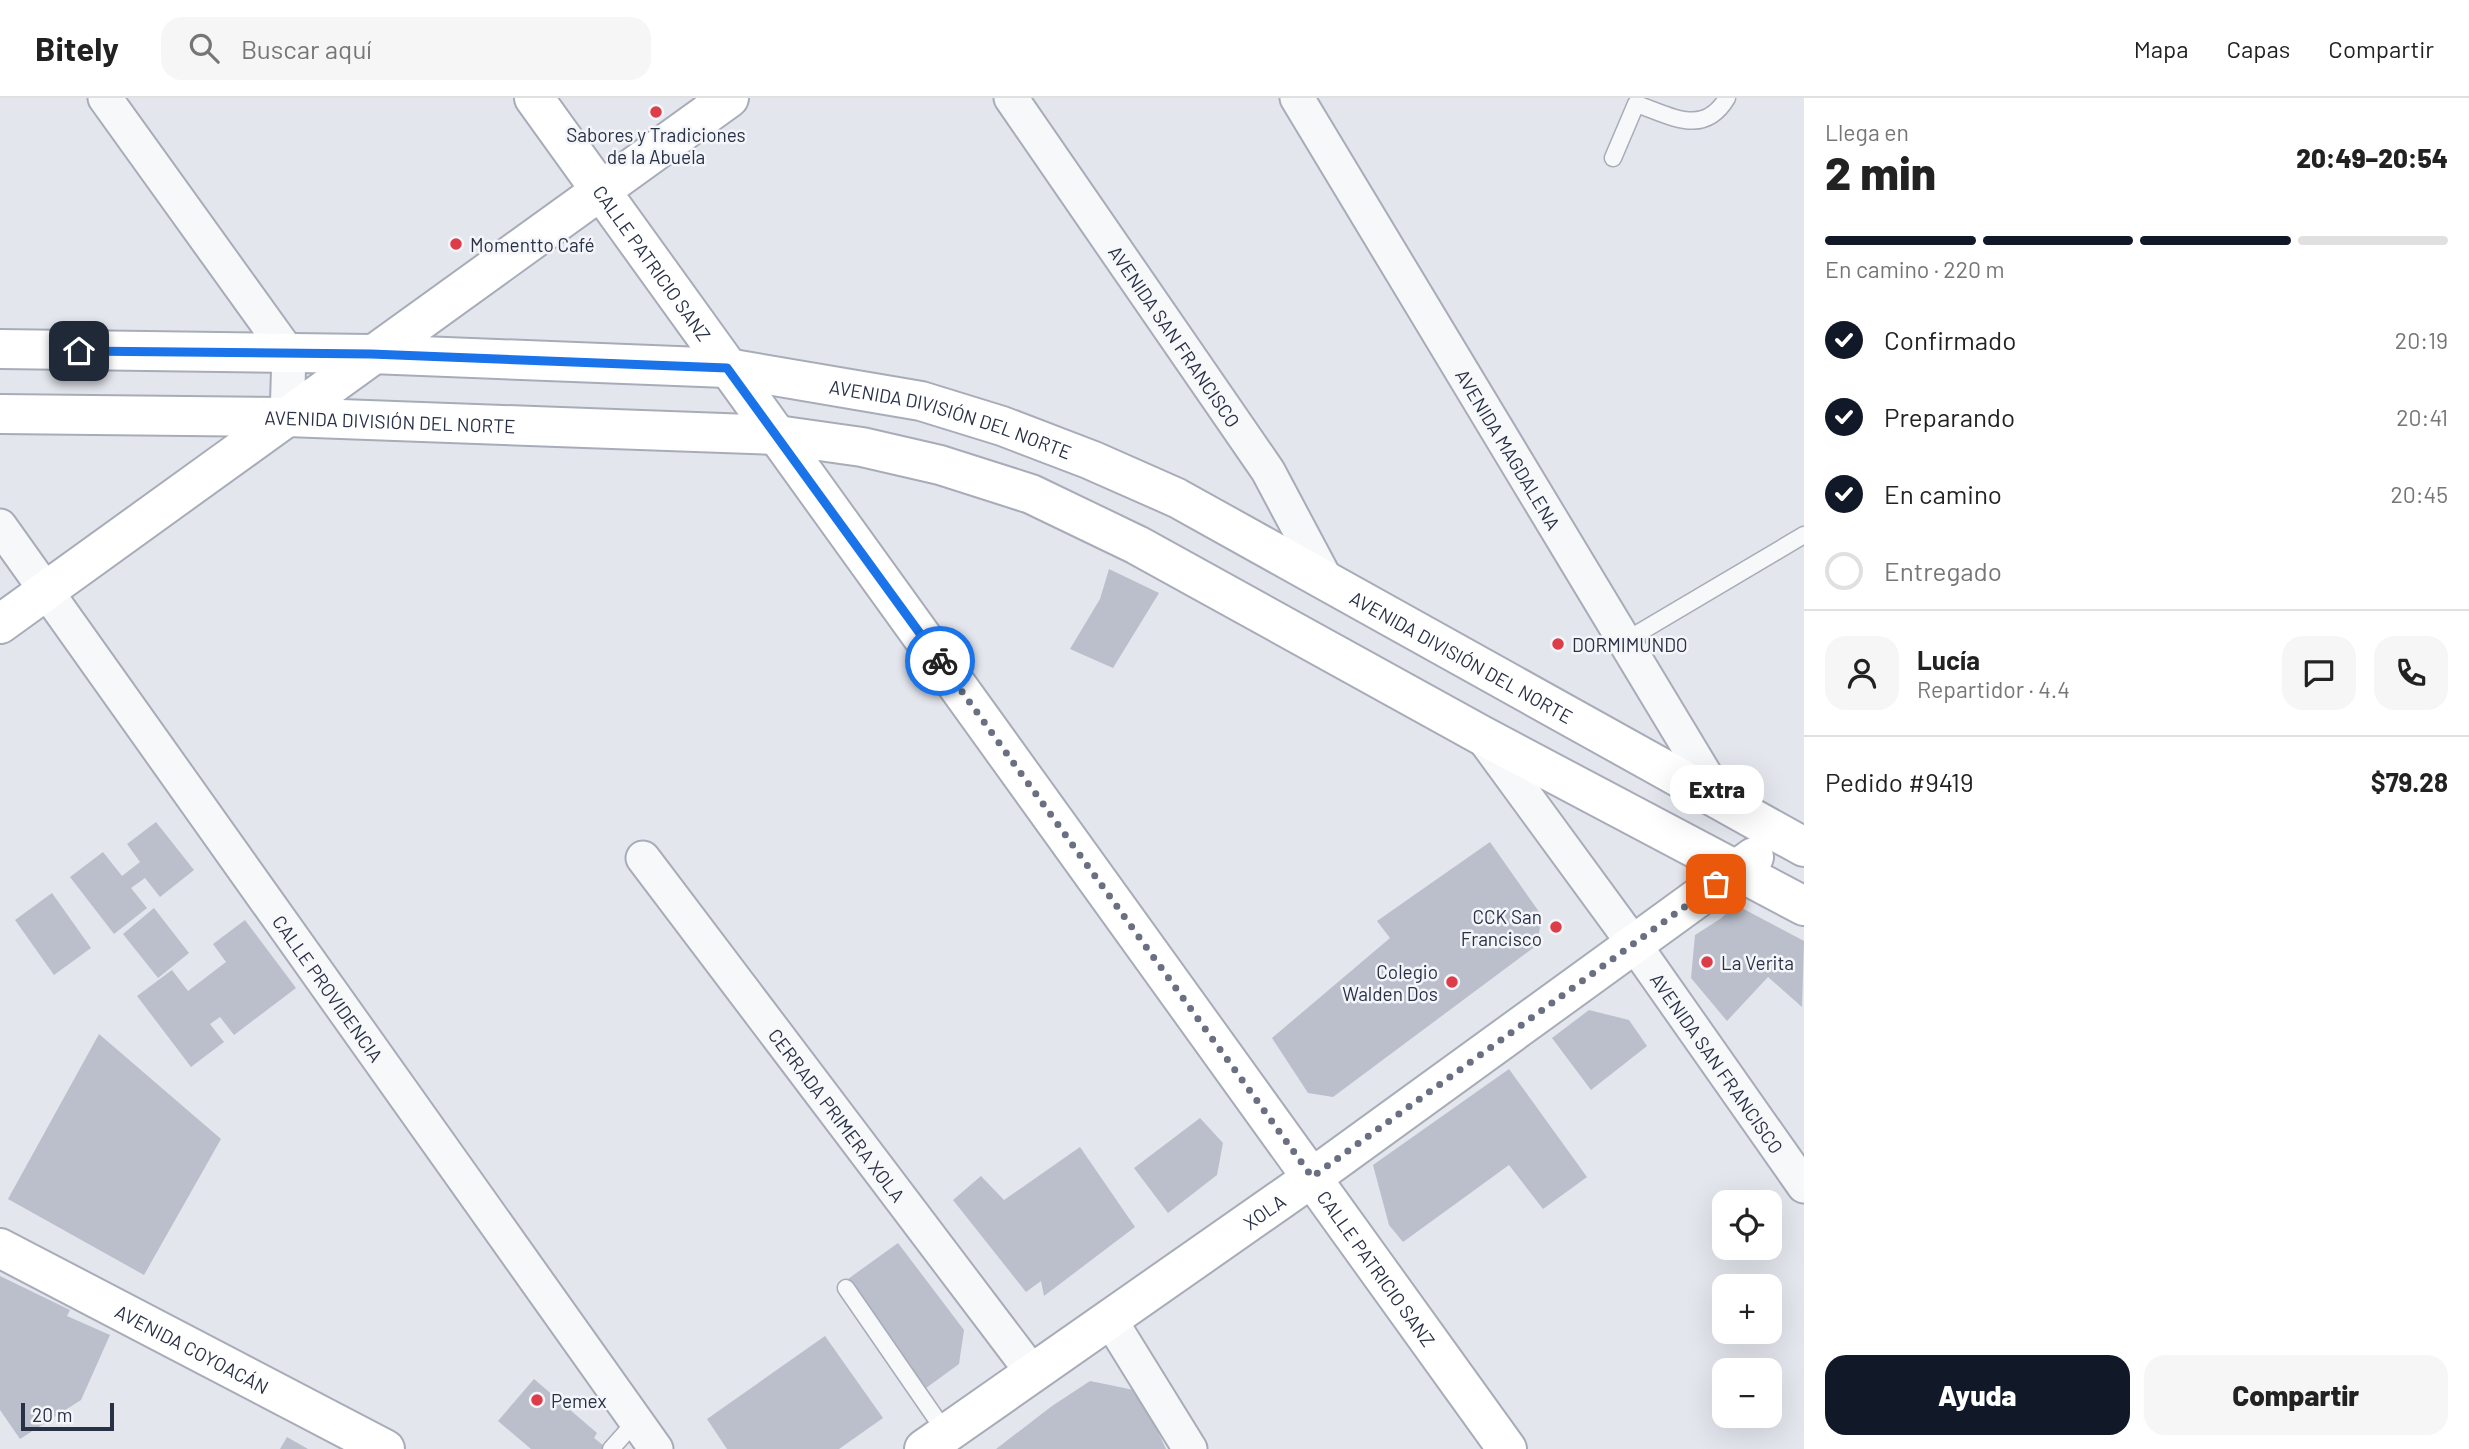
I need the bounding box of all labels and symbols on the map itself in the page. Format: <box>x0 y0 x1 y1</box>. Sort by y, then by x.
marker: Sabores y Tradiciones de la Abuela <box>648 104 664 120</box>
place label: Sabores y Tradiciones de la Abuela <box>566 123 746 168</box>
street label: CALLE PATRICIO SANZ <box>589 180 716 345</box>
place label: Momentto Café <box>470 233 595 256</box>
marker: Momentto Café <box>448 236 464 252</box>
street label: AVENIDA SAN FRANCISCO <box>1104 241 1246 431</box>
pin <box>49 321 109 381</box>
street label: AVENIDA MAGDALENA <box>1451 365 1566 534</box>
street label: AVENIDA DIVISIÓN DEL NORTE <box>828 374 1075 463</box>
street label: AVENIDA DIVISIÓN DEL NORTE <box>264 405 516 437</box>
street label: AVENIDA DIVISIÓN DEL NORTE <box>1346 585 1577 728</box>
courier <box>905 626 975 696</box>
place label: DORMIMUNDO <box>1572 633 1688 656</box>
marker: DORMIMUNDO <box>1550 636 1566 652</box>
callout: Extra <box>1669 765 1763 814</box>
pin <box>1686 854 1746 914</box>
place label: CCK San Francisco <box>1461 905 1542 950</box>
street label: CALLE PROVIDENCIA <box>268 910 388 1066</box>
marker: CCK San Francisco <box>1548 919 1564 935</box>
place label: La Verita <box>1721 951 1794 974</box>
marker: La Verita <box>1699 954 1715 970</box>
place label: Colegio Walden Dos <box>1342 960 1438 1005</box>
street label: AVENIDA SAN FRANCISCO <box>1646 968 1789 1157</box>
marker: Colegio Walden Dos <box>1444 974 1460 990</box>
street label: CERRADA PRIMERA XOLA <box>764 1023 910 1206</box>
street label: CALLE PATRICIO SANZ <box>1313 1186 1441 1351</box>
street label: XOLA <box>1239 1189 1290 1234</box>
street label: AVENIDA COYOACÁN <box>112 1299 273 1398</box>
place label: Pemex <box>551 1389 607 1412</box>
marker: Pemex <box>529 1392 545 1408</box>
scale bar <box>21 1400 114 1432</box>

